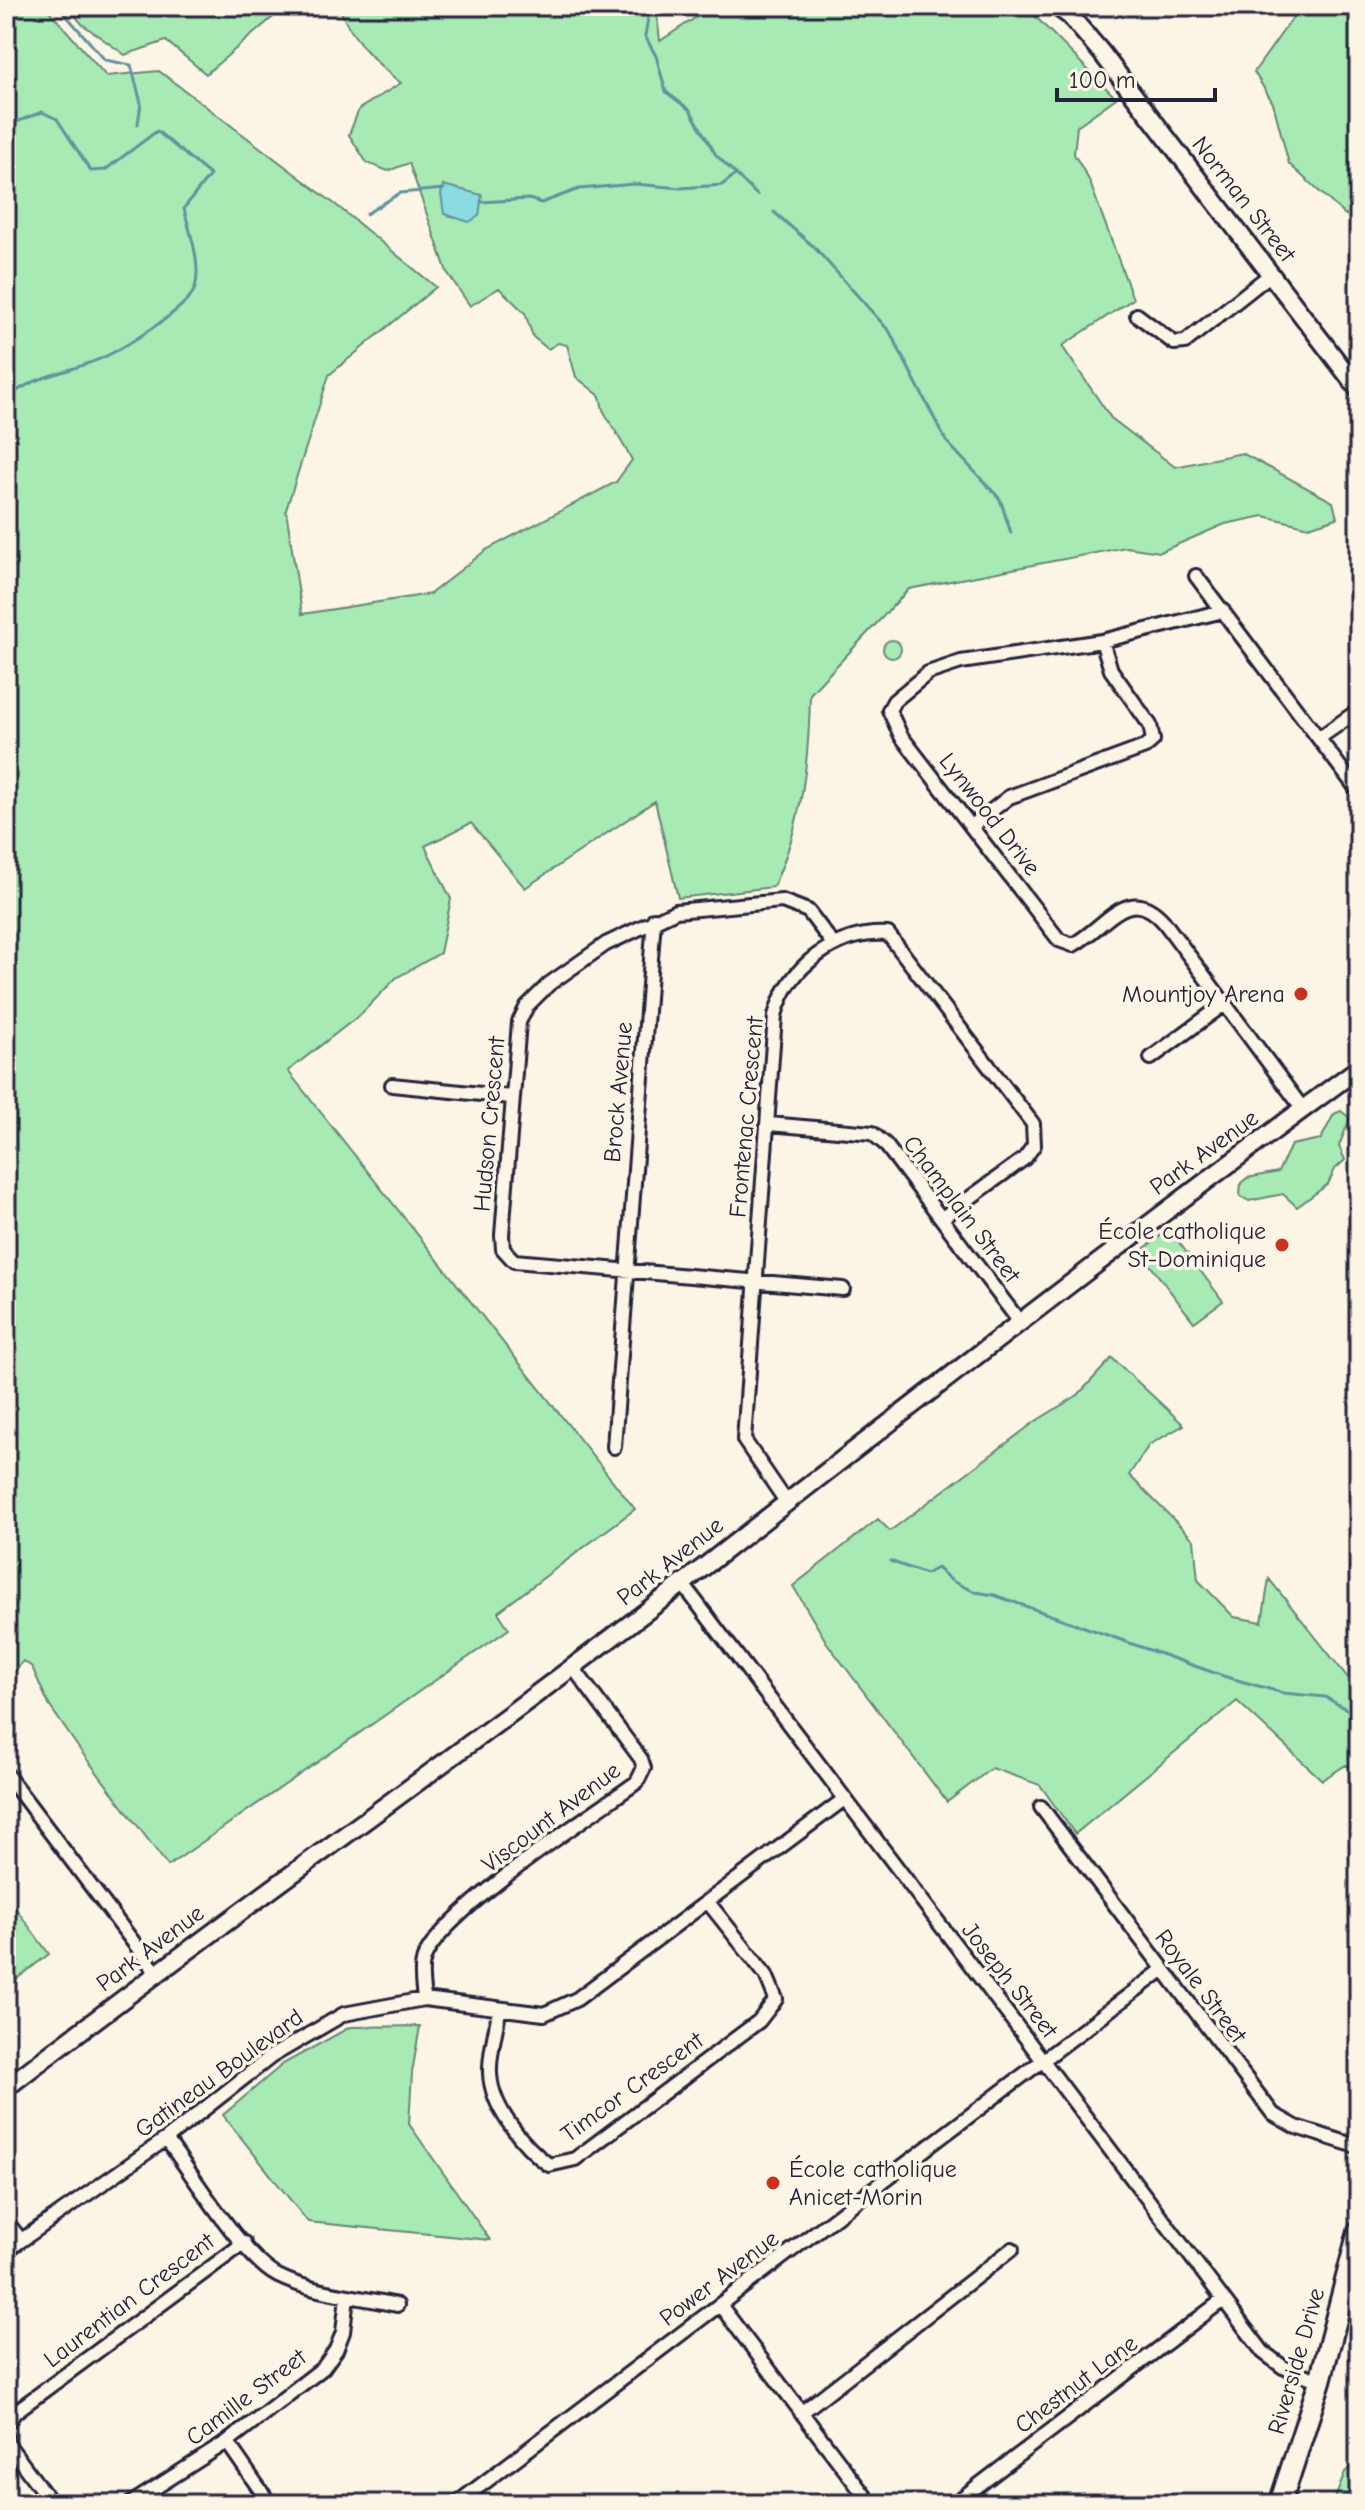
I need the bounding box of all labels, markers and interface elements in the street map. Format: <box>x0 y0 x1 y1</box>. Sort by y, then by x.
scale bar <box>1057 52 1215 102</box>
text: 100 m <box>1069 66 1136 94</box>
street label: Norman Street <box>1186 131 1302 268</box>
street label: Lynwood Drive <box>934 747 1046 881</box>
place label: Mountjoy Arena <box>1122 980 1285 1008</box>
marker: Mountjoy Arena <box>1292 985 1310 1003</box>
street label: Frontenac Crescent <box>723 1014 769 1219</box>
street label: Brock Avenue <box>598 1021 638 1163</box>
street label: Hudson Crescent <box>467 1034 511 1213</box>
street label: Park Avenue <box>1144 1103 1264 1201</box>
street label: Champlain Street <box>898 1130 1027 1289</box>
place label: École catholique St-Dominique <box>1098 1217 1266 1273</box>
marker: École catholique St-Dominique <box>1273 1236 1291 1254</box>
street label: Park Avenue <box>611 1511 729 1611</box>
street label: Viscount Avenue <box>476 1756 626 1878</box>
street label: Park Avenue <box>91 1899 209 1997</box>
street label: Joseph Street <box>956 1917 1065 2044</box>
street label: Royale Street <box>1149 1924 1253 2049</box>
street label: Gatineau Boulevard <box>130 2003 308 2143</box>
street label: Timcor Crescent <box>555 2025 710 2148</box>
place label: École catholique Anicet-Morin <box>789 2155 957 2211</box>
marker: École catholique Anicet-Morin <box>764 2174 782 2192</box>
street label: Power Avenue <box>654 2224 784 2332</box>
street label: Laurentian Crescent <box>38 2226 221 2373</box>
street label: Riverside Drive <box>1262 2285 1330 2437</box>
street label: Chestnut Lane <box>1009 2329 1143 2439</box>
street label: Camille Street <box>180 2342 312 2451</box>

